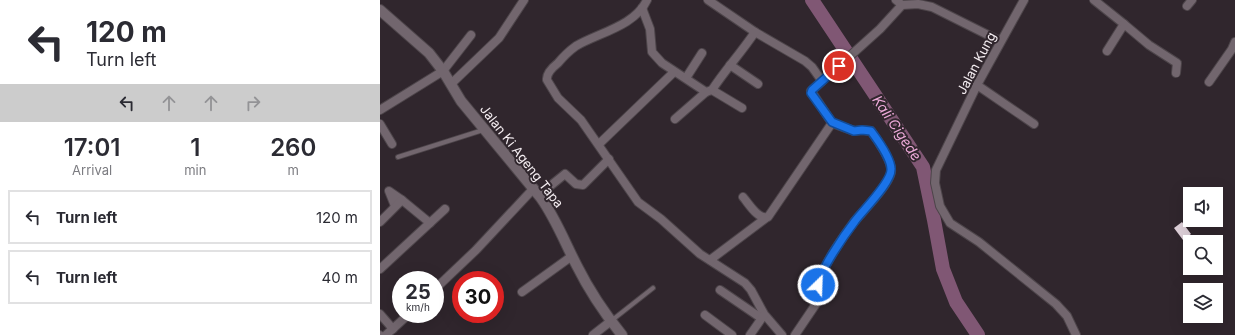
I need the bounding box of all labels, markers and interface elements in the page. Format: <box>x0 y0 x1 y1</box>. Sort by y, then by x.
text: 120 m <box>86 15 167 49</box>
icon: left <box>20 16 72 68</box>
street label: Jalan Kung <box>953 29 999 97</box>
text: Turn left <box>86 49 156 70</box>
pin <box>822 49 856 83</box>
icon: arrive <box>828 55 850 77</box>
icon: left <box>116 92 138 114</box>
icon: ahead <box>158 92 180 114</box>
icon: ahead <box>200 92 222 114</box>
icon: right <box>242 92 264 114</box>
water label: Kali Cigede <box>869 92 925 164</box>
street label: Jalan Ki Ageng Tapa <box>477 101 567 211</box>
text: 17:01 <box>64 133 121 162</box>
text: 1 <box>190 133 200 162</box>
text: 260 <box>270 133 316 162</box>
text: Arrival <box>72 162 112 178</box>
text: min <box>184 162 206 178</box>
text: m <box>288 162 299 178</box>
map controls <box>1183 187 1223 323</box>
button: sound <box>1183 187 1223 227</box>
icon: left <box>22 206 44 228</box>
text: Turn left <box>56 208 117 227</box>
text: 120 m <box>316 208 358 227</box>
button: search <box>1183 235 1223 275</box>
position arrow <box>797 264 839 306</box>
icon: left <box>22 266 44 288</box>
text: Turn left <box>56 268 117 287</box>
text: 40 m <box>321 268 358 287</box>
speed limit sign: 30 <box>452 271 504 323</box>
text: 25 <box>405 280 431 304</box>
button: layers <box>1183 283 1223 323</box>
text: km/h <box>406 301 430 313</box>

